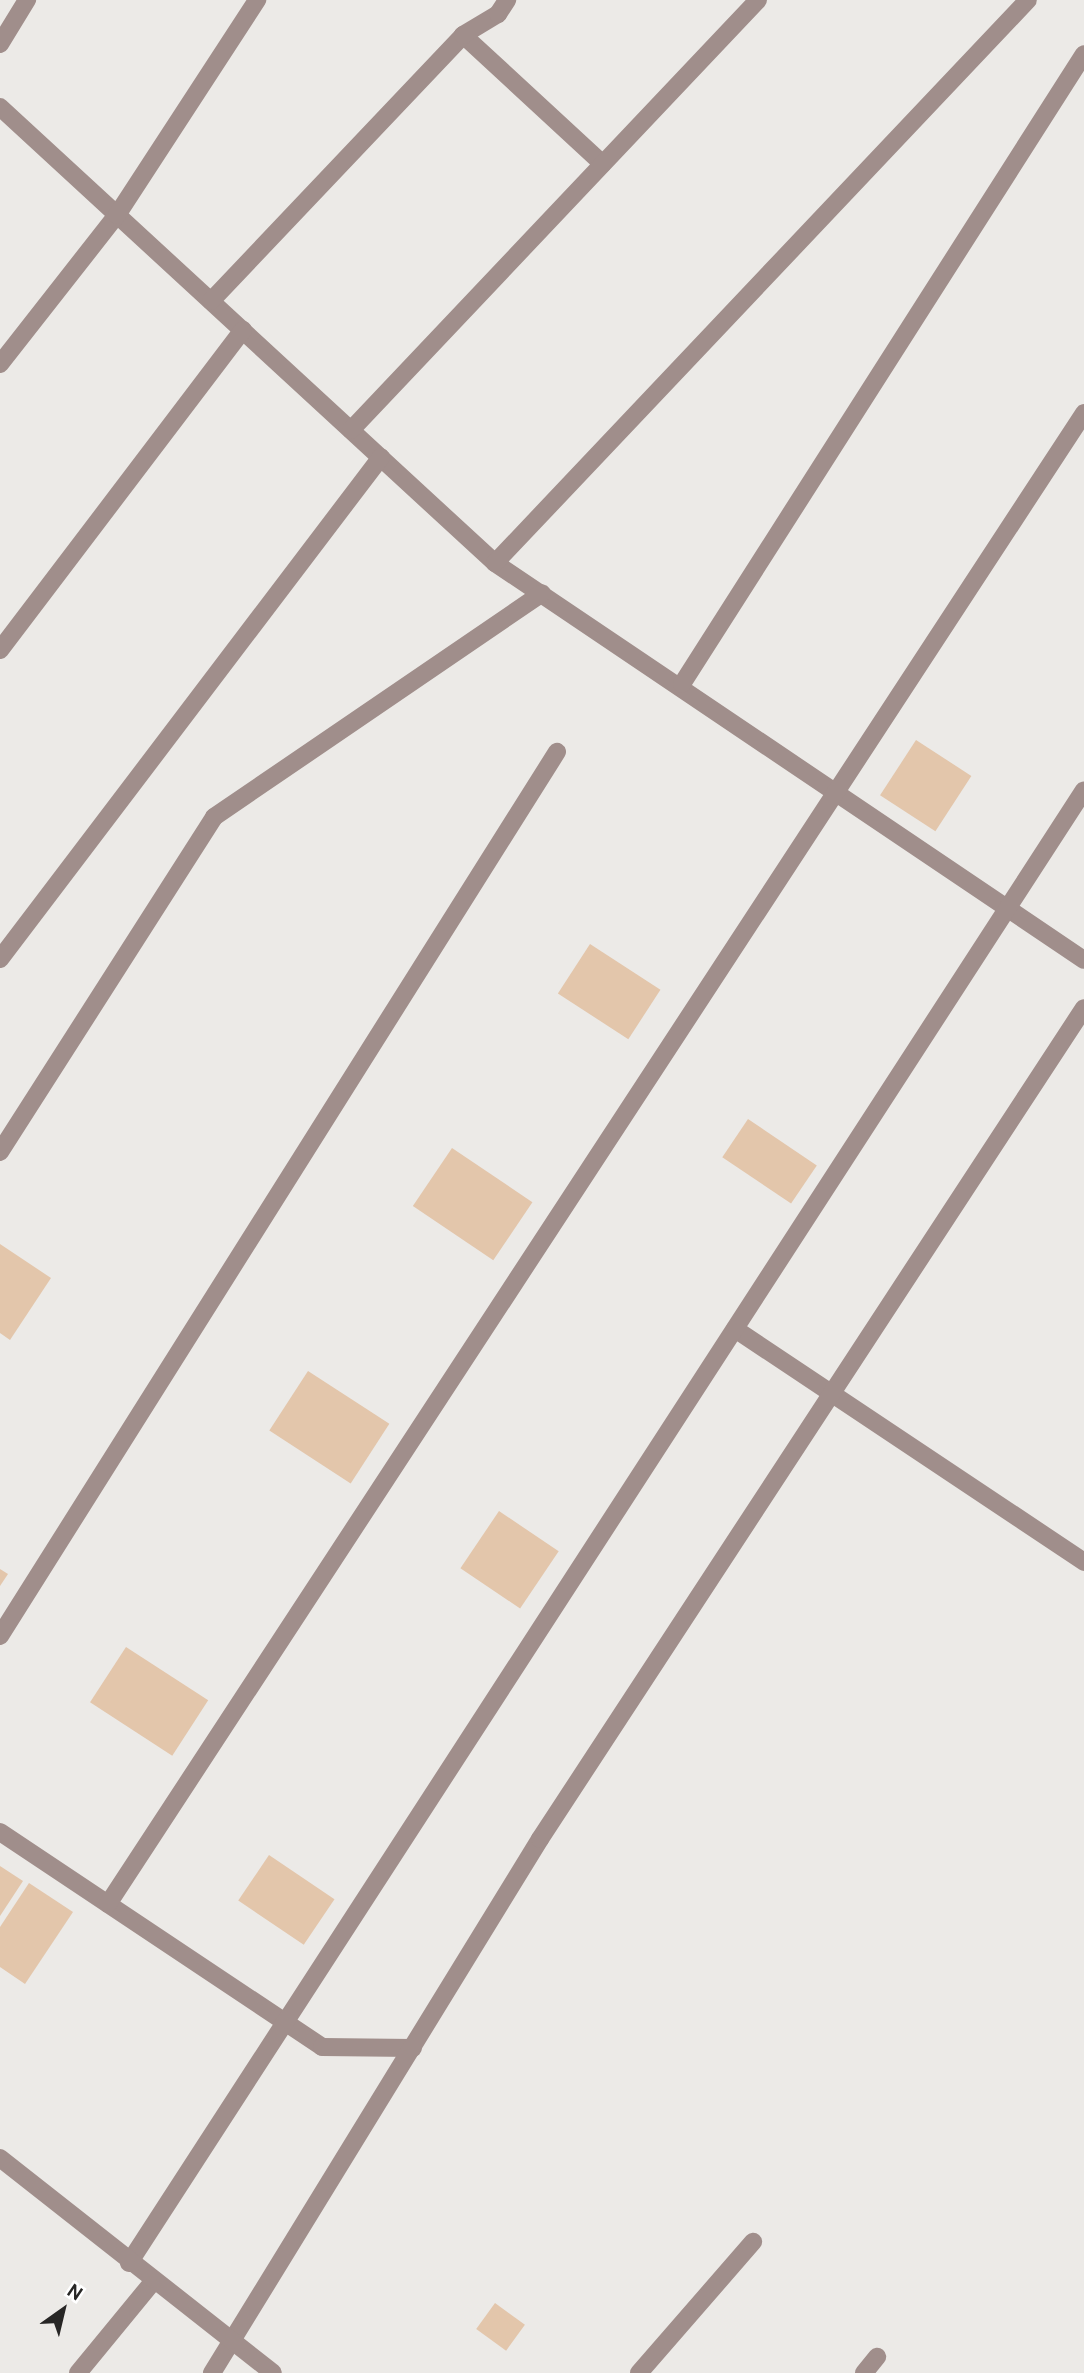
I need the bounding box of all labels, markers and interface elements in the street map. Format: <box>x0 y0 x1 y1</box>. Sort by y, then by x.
north arrow <box>28 2275 98 2345</box>
text: N <box>63 2279 87 2305</box>

